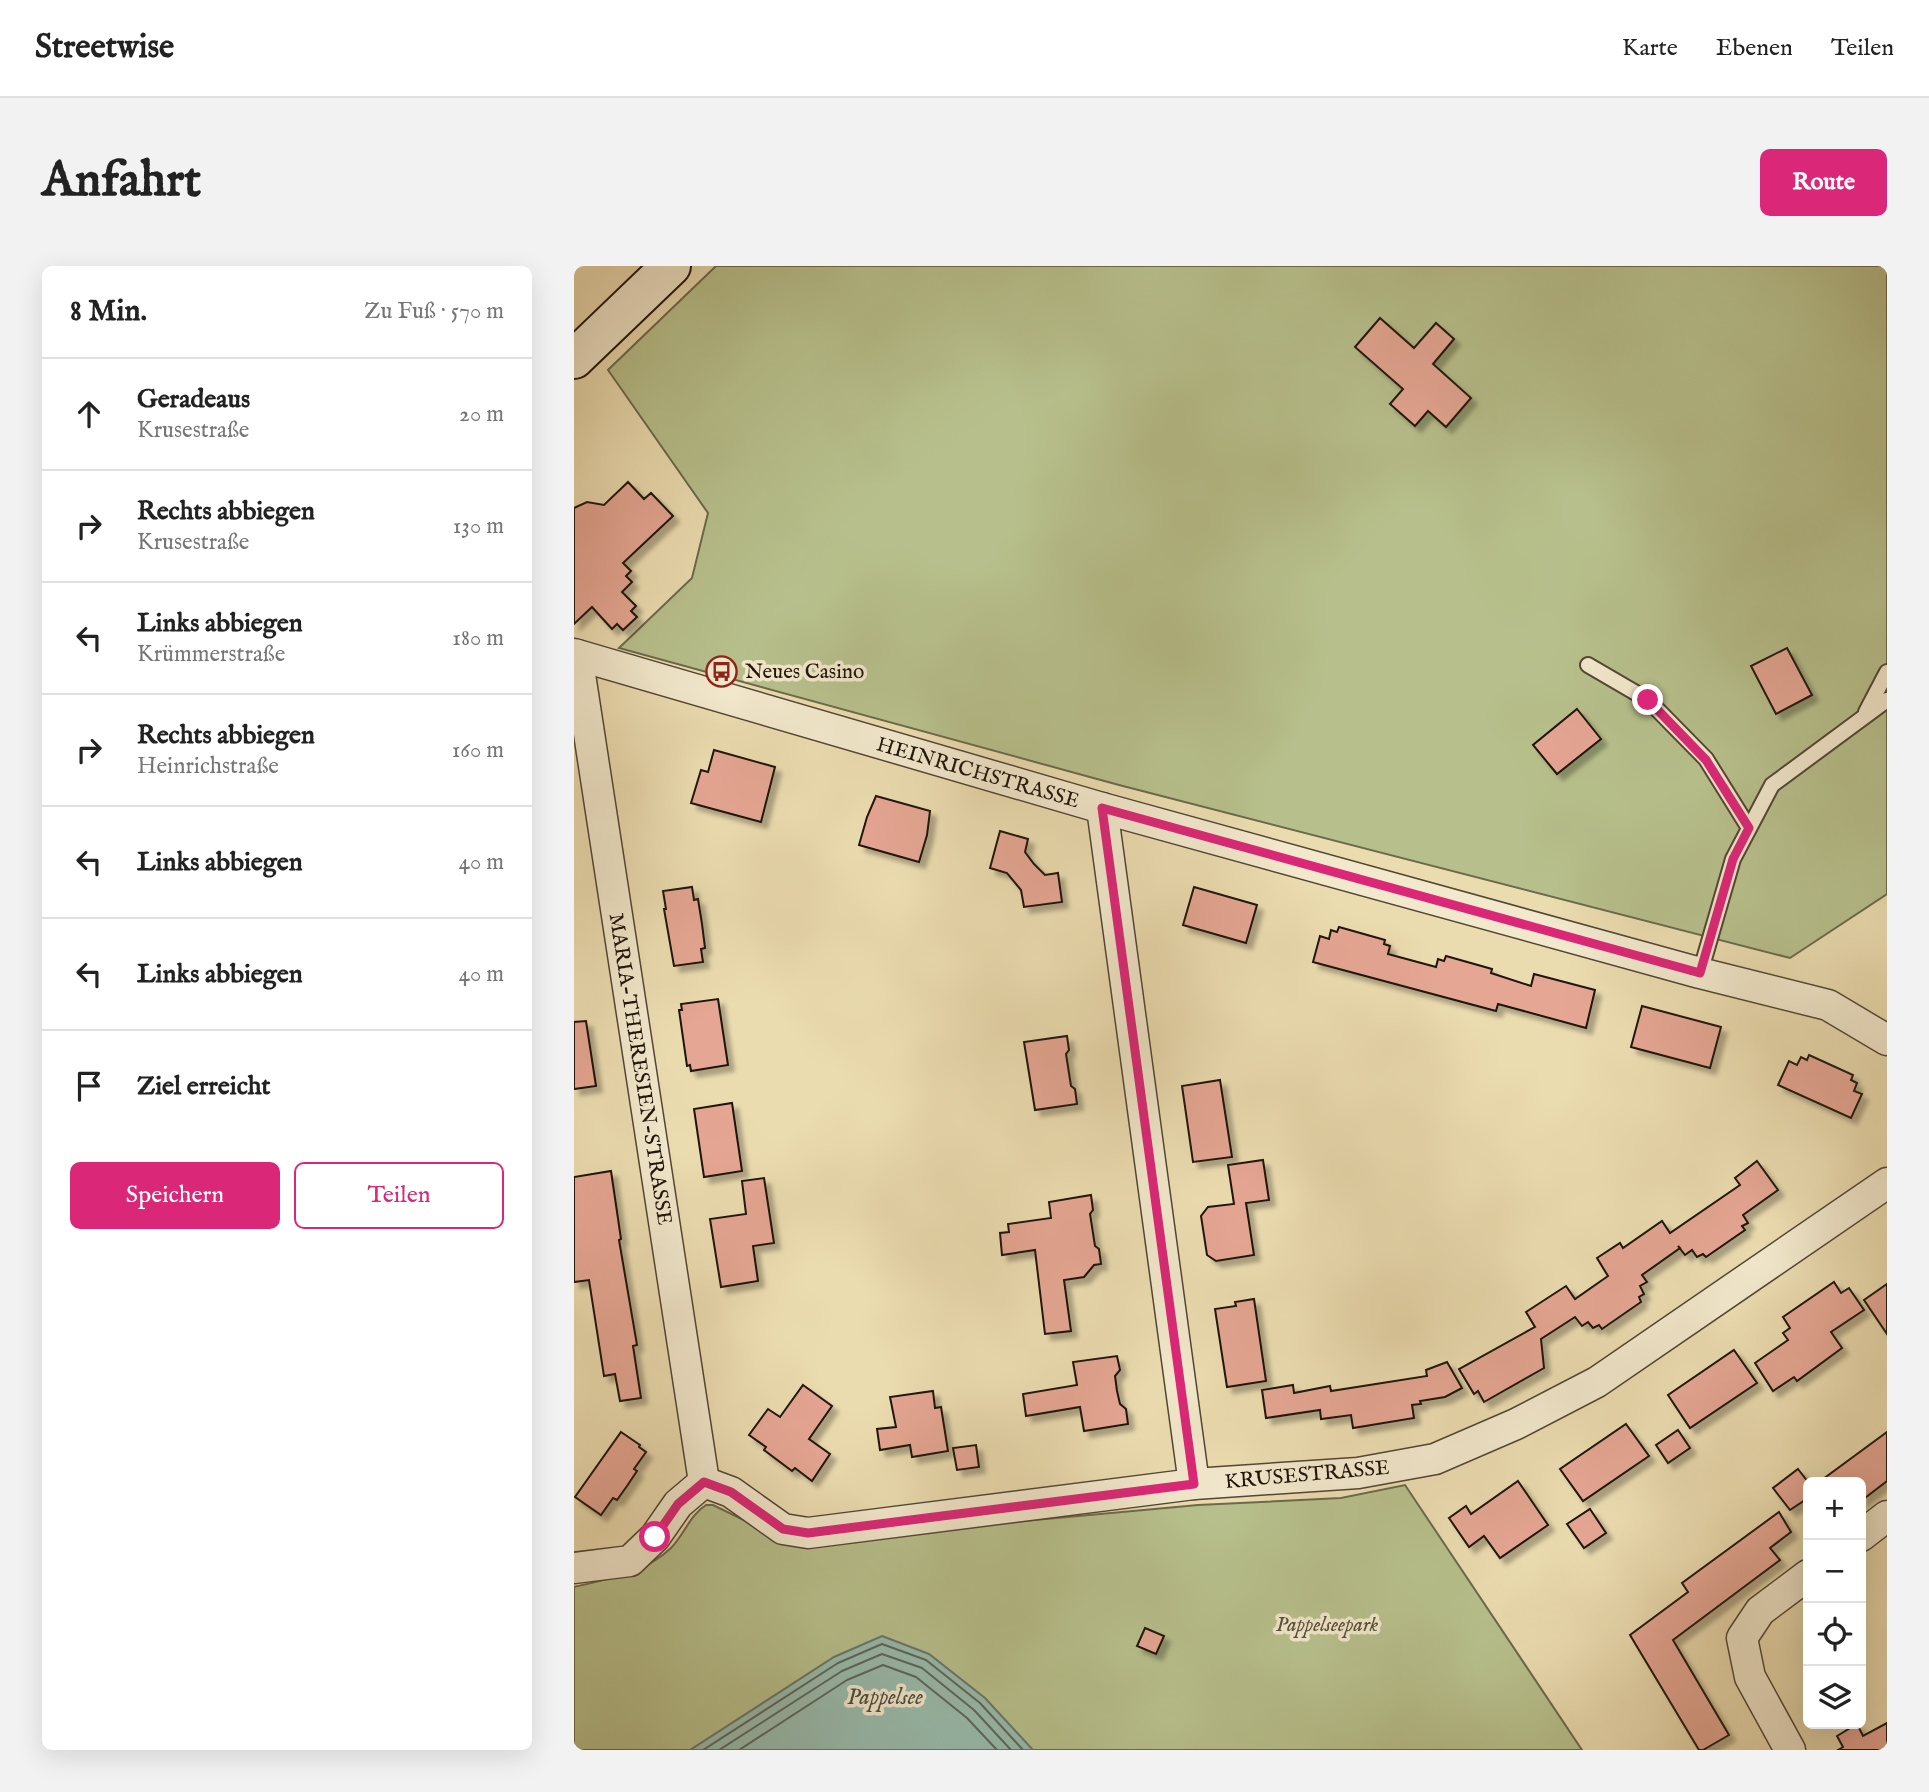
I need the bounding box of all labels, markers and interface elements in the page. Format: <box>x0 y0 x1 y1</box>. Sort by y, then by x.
text: Streetwise <box>35 27 174 69</box>
text: Karte <box>1622 33 1678 64</box>
text: Ebenen <box>1716 33 1793 64</box>
text: Teilen <box>1831 33 1894 64</box>
button: Route <box>1760 149 1887 216</box>
text: Anfahrt <box>42 151 201 213</box>
text: 8 Min. <box>70 293 147 331</box>
text: Zu Fuß · 570 m <box>364 297 504 326</box>
text: Geradeaus <box>137 383 250 416</box>
icon: ahead <box>70 395 108 433</box>
text: 20 m <box>459 400 504 429</box>
text: Krusestraße <box>137 416 249 445</box>
text: Rechts abbiegen <box>137 495 315 528</box>
icon: right <box>70 507 108 545</box>
text: 130 m <box>453 512 504 541</box>
text: Krusestraße <box>137 528 249 557</box>
text: Links abbiegen <box>137 607 303 640</box>
icon: left <box>70 619 108 657</box>
text: 180 m <box>452 624 504 653</box>
text: Krümmerstraße <box>137 640 285 669</box>
bus stop icon: Neues Casino <box>705 654 739 688</box>
place label: Neues Casino <box>745 659 864 686</box>
route end <box>1632 684 1663 715</box>
text: Rechts abbiegen <box>137 719 315 752</box>
icon: right <box>70 731 108 769</box>
street label: HEINRICHSTRASSE <box>873 732 1082 815</box>
text: 160 m <box>452 736 504 765</box>
text: Heinrichstraße <box>137 752 279 781</box>
icon: left <box>70 843 108 881</box>
text: Links abbiegen <box>137 846 303 879</box>
text: 40 m <box>459 848 504 877</box>
street label: MARIA-THERESIEN-STRASSE <box>602 911 678 1227</box>
icon: left <box>70 955 108 993</box>
text: Links abbiegen <box>137 958 303 991</box>
text: 40 m <box>459 960 504 989</box>
icon: arrive <box>70 1067 108 1105</box>
text: Ziel erreicht <box>137 1070 270 1103</box>
button: Speichern <box>70 1162 280 1229</box>
button: Teilen <box>294 1162 504 1229</box>
street label: KRUSESTRASSE <box>1224 1455 1391 1496</box>
map controls <box>1803 1477 1866 1729</box>
button: + <box>1803 1477 1866 1540</box>
route start <box>639 1521 670 1552</box>
button: − <box>1803 1540 1866 1603</box>
button: locate <box>1803 1603 1866 1666</box>
park label: Pappelseepark <box>1276 1612 1379 1639</box>
button: layers <box>1803 1666 1866 1729</box>
water label: Pappelsee <box>847 1683 923 1712</box>

